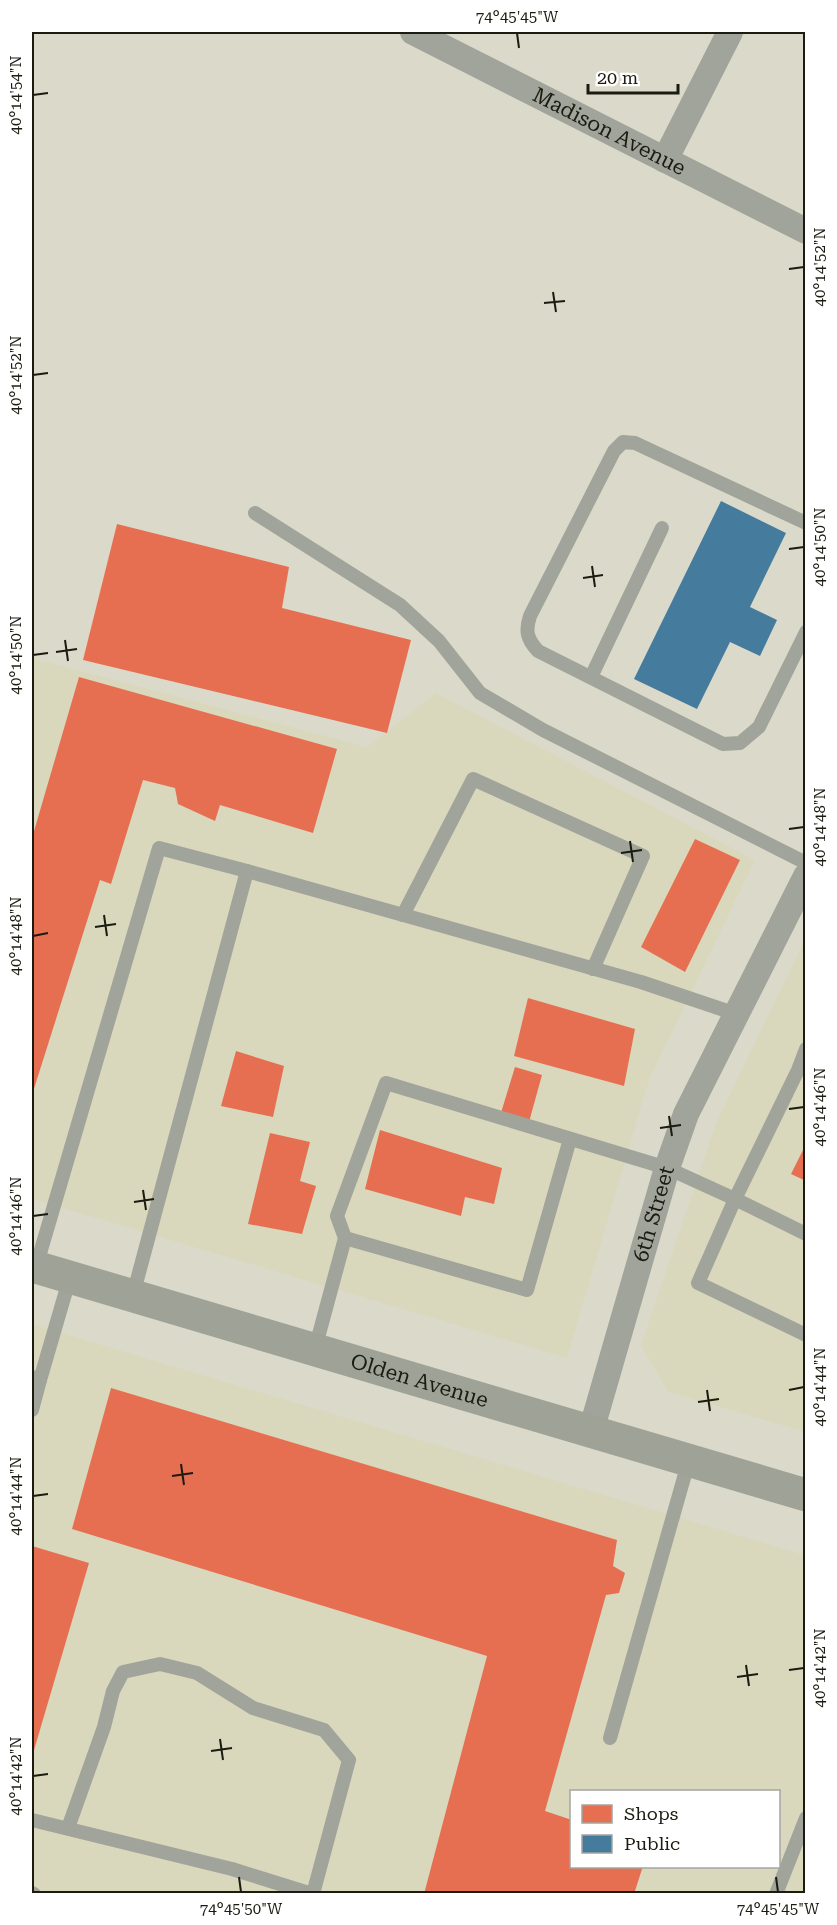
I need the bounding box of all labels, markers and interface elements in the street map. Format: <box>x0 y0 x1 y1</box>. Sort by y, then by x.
text: 74°45'45"W <box>476 8 559 26</box>
text: 40°14'54"N <box>7 55 25 135</box>
scale bar <box>588 57 678 95</box>
text: 20 m <box>597 67 638 88</box>
street label: Madison Avenue <box>529 83 690 180</box>
text: 40°14'52"N <box>811 227 829 307</box>
text: 40°14'52"N <box>7 335 25 415</box>
text: 40°14'50"N <box>811 507 829 587</box>
text: 40°14'50"N <box>7 615 25 695</box>
text: 40°14'48"N <box>811 787 829 867</box>
text: 40°14'48"N <box>7 896 25 976</box>
text: 40°14'46"N <box>811 1067 829 1147</box>
street label: 6th Street <box>629 1163 679 1265</box>
text: 40°14'46"N <box>7 1176 25 1256</box>
text: 40°14'44"N <box>811 1347 829 1427</box>
street label: Olden Avenue <box>348 1349 491 1412</box>
text: 40°14'44"N <box>7 1456 25 1536</box>
text: 40°14'42"N <box>811 1628 829 1708</box>
text: 40°14'42"N <box>7 1736 25 1816</box>
legend <box>570 1790 780 1868</box>
text: Shops <box>624 1803 678 1824</box>
text: Public <box>624 1833 680 1854</box>
text: 74°45'50"W <box>200 1900 283 1918</box>
text: 74°45'45"W <box>737 1900 820 1918</box>

